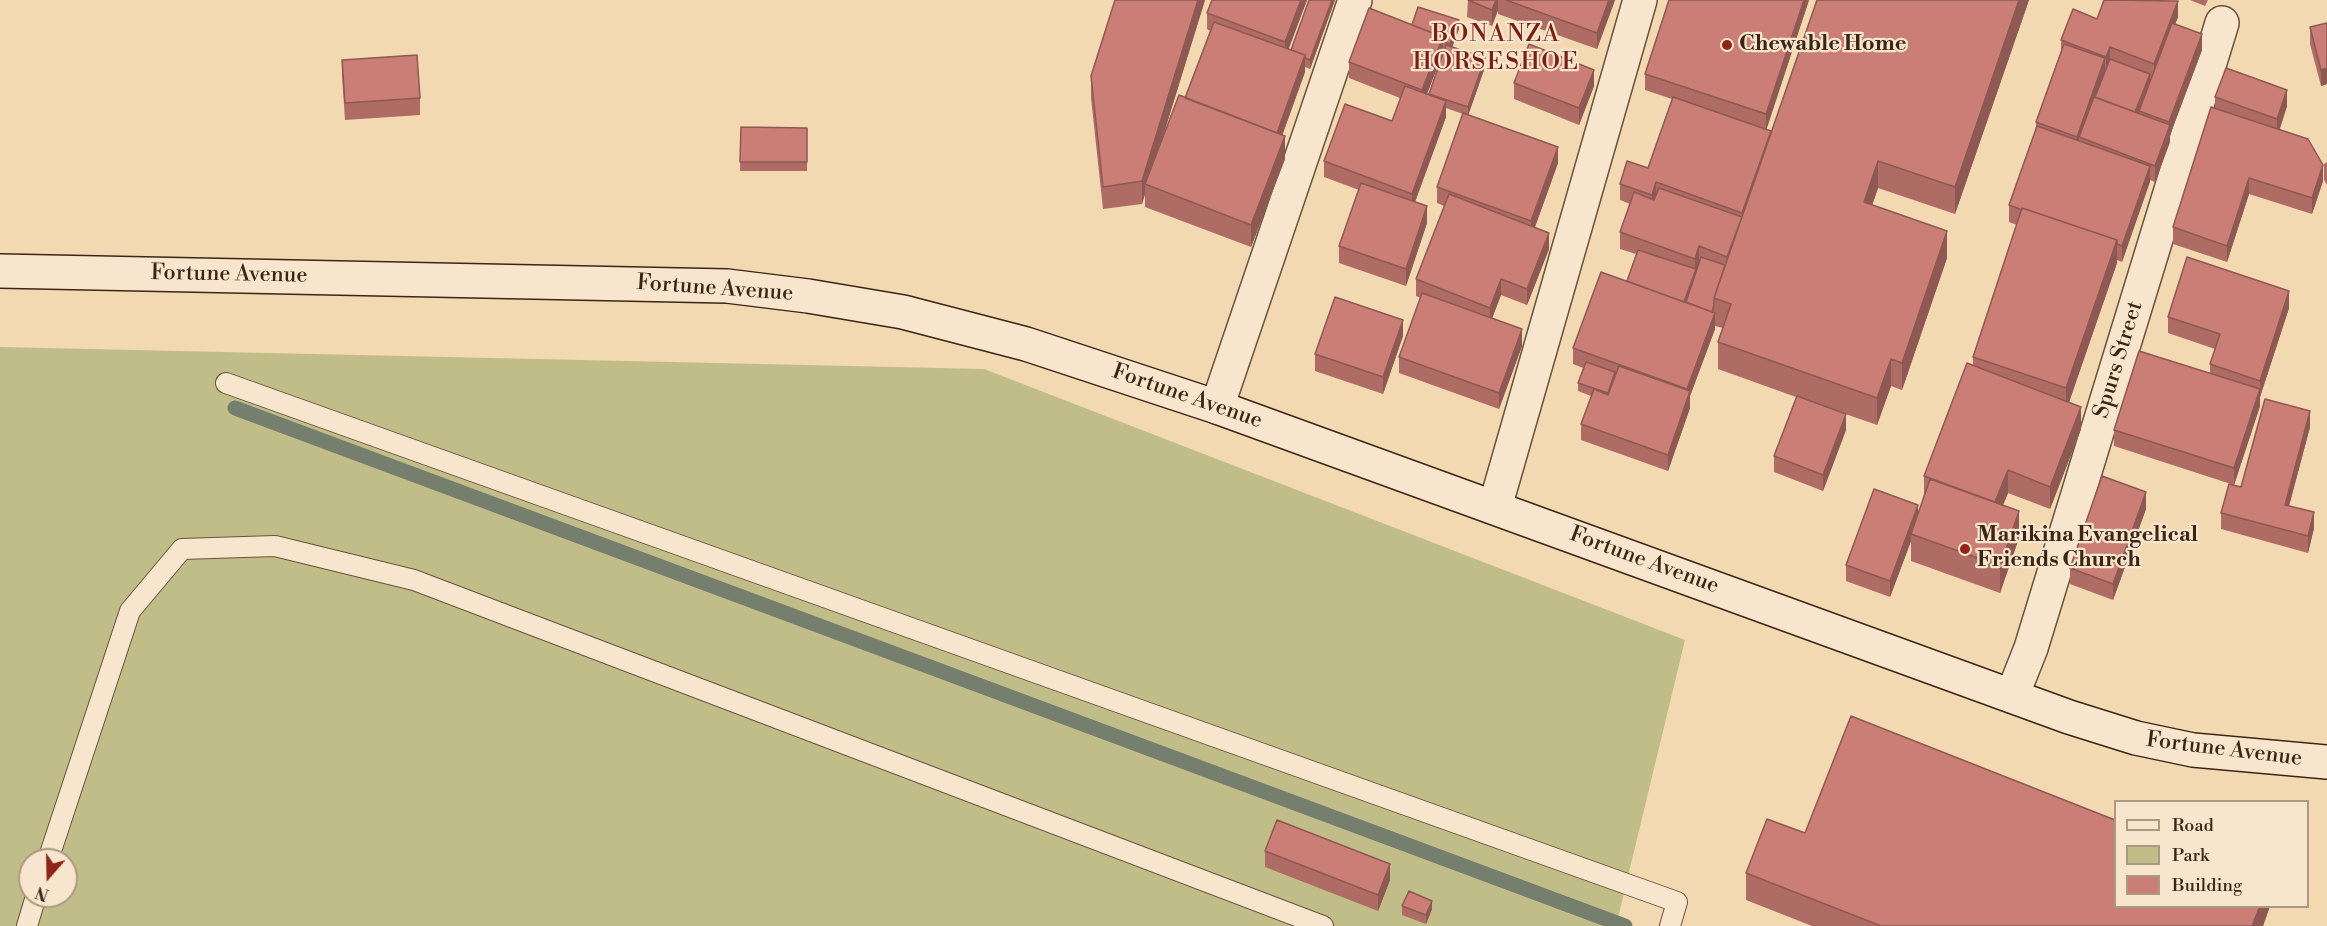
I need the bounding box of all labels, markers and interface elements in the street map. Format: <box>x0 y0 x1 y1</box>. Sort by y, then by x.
district label: BONANZA HORSESHOE <box>1413 21 1579 77</box>
place label: Chewable Home <box>1739 32 1907 58</box>
marker: Chewable Home <box>1720 38 1734 52</box>
street label: Fortune Avenue <box>150 260 308 290</box>
street label: Fortune Avenue <box>636 270 794 308</box>
street label: Spurs Street <box>2089 298 2149 422</box>
street label: Fortune Avenue <box>1108 359 1266 435</box>
street label: Fortune Avenue <box>1566 522 1722 600</box>
place label: Marikina Evangelical Friends Church <box>1977 523 2198 574</box>
marker: Marikina Evangelical Friends Church <box>1958 542 1972 556</box>
street label: Fortune Avenue <box>2144 727 2304 773</box>
legend <box>2114 800 2309 908</box>
text: Road <box>2172 814 2214 837</box>
text: Park <box>2172 844 2209 867</box>
north arrow <box>18 848 78 908</box>
text: Building <box>2172 874 2242 897</box>
text: N <box>33 881 52 905</box>

